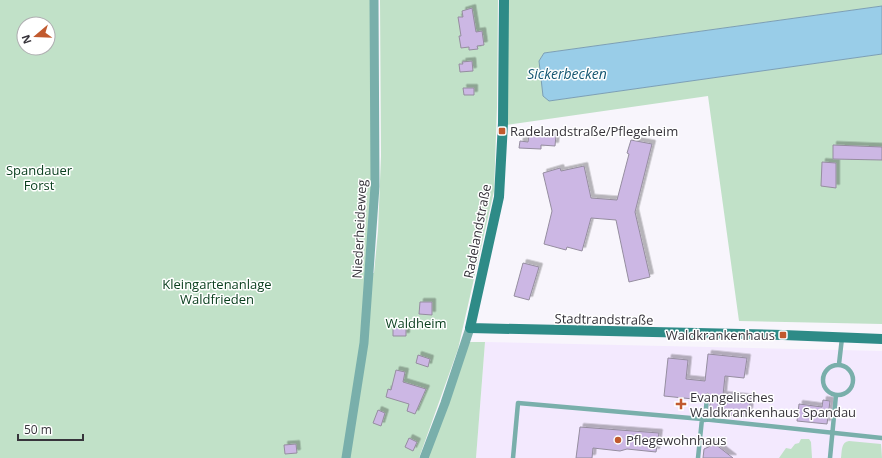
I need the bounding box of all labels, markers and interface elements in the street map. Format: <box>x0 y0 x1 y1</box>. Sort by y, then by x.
north arrow <box>16 16 56 56</box>
text: N <box>18 33 35 46</box>
water label: Sickerbecken <box>527 64 607 83</box>
place label: Radelandstraße/Pflegeheim <box>510 122 678 140</box>
marker: Radelandstraße/Pflegeheim <box>497 126 507 136</box>
park label: Spandauer Forst <box>6 161 73 194</box>
street label: Niederheideweg <box>347 179 371 279</box>
street label: Radelandstraße <box>459 182 495 280</box>
park label: Kleingartenanlage Waldfrieden <box>162 275 272 308</box>
street label: Stadtrandstraße <box>554 309 654 329</box>
park label: Waldheim <box>385 314 447 332</box>
place label: Waldkrankenhaus <box>666 326 775 344</box>
marker: Waldkrankenhaus <box>778 330 788 340</box>
place label: Evangelisches Waldkrankenhaus Spandau <box>690 388 856 421</box>
marker: Evangelisches Waldkrankenhaus Spandau <box>675 398 687 410</box>
scale bar <box>18 416 83 442</box>
text: 50 m <box>24 421 52 438</box>
place label: Pflegewohnhaus <box>626 431 726 449</box>
marker: Pflegewohnhaus <box>613 435 623 445</box>

